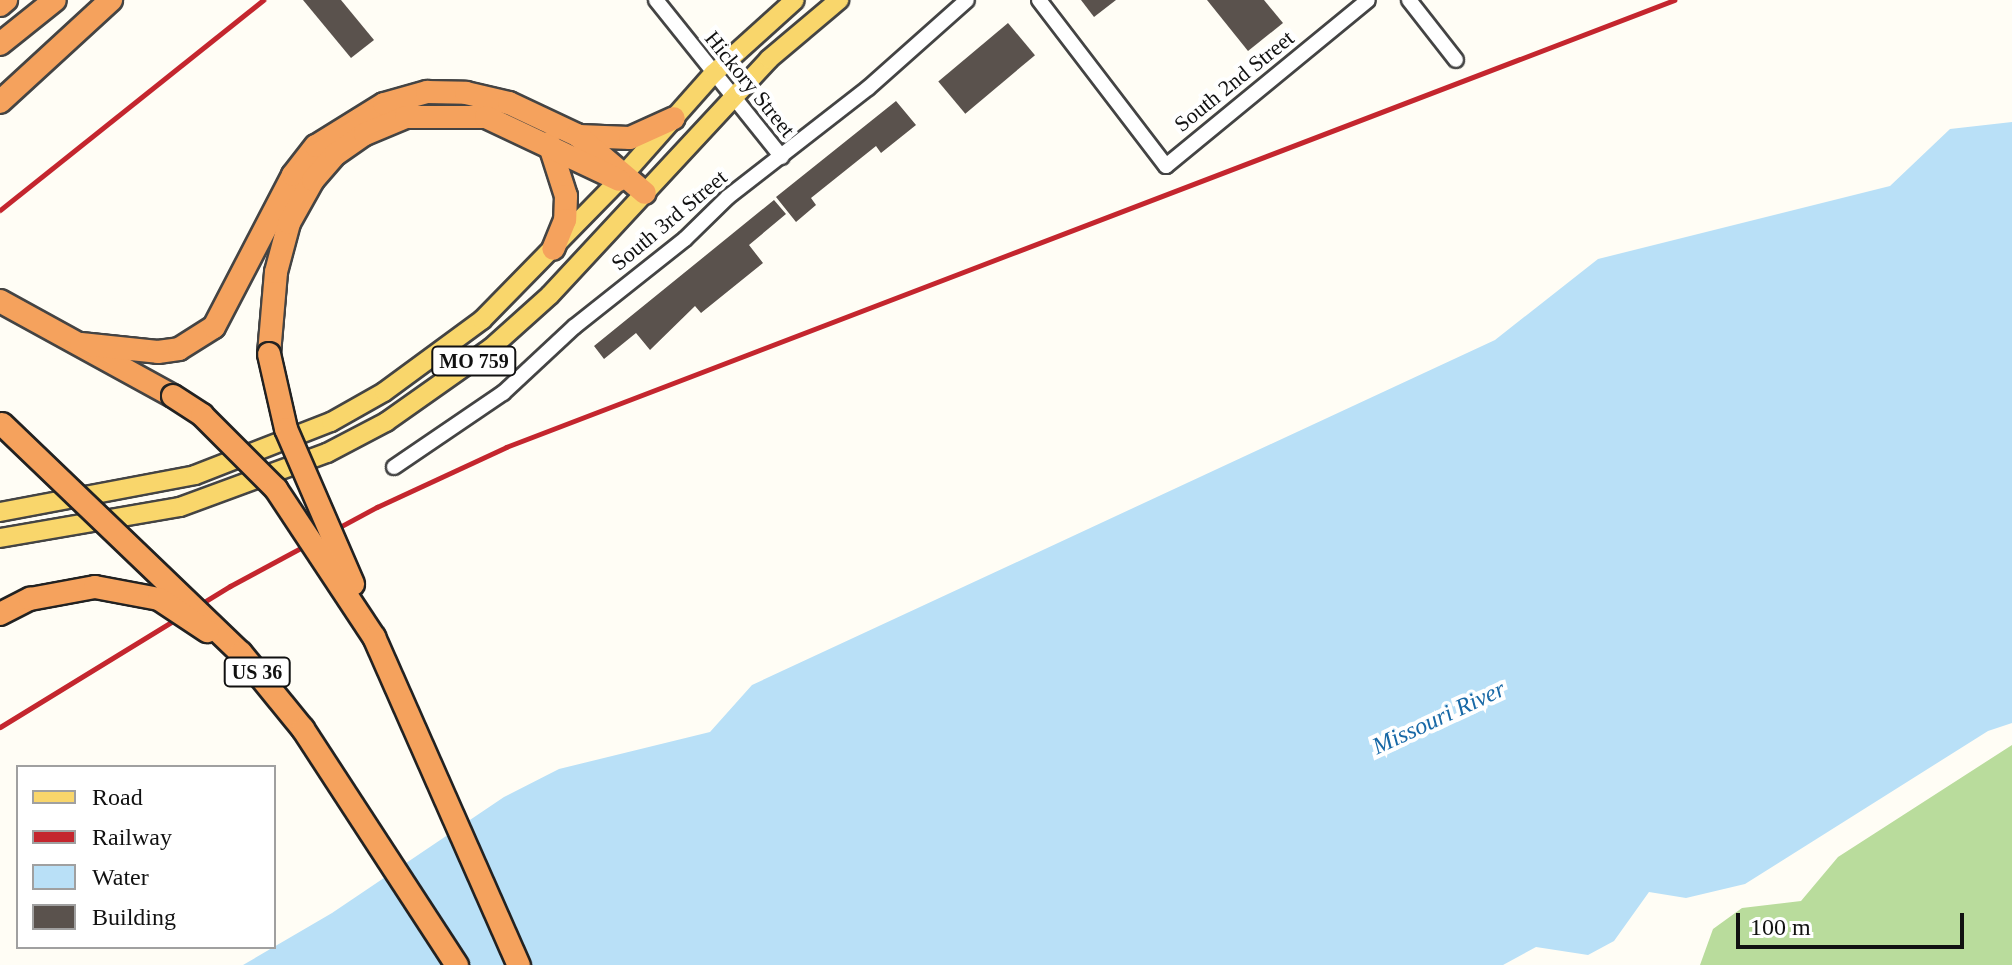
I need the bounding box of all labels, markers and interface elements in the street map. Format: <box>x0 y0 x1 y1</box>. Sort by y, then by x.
street label: South 2nd Street <box>1169 25 1299 137</box>
street label: Hickory Street <box>699 26 801 142</box>
street label: South 3rd Street <box>606 164 732 276</box>
road number: MO 759 <box>430 345 518 377</box>
road number: US 36 <box>223 656 291 688</box>
water label: Missouri River <box>1368 675 1510 761</box>
legend <box>16 765 276 949</box>
text: Road <box>92 784 143 810</box>
text: Railway <box>92 824 172 850</box>
text: Water <box>92 864 149 890</box>
scale bar <box>1740 897 1968 947</box>
text: Building <box>92 904 176 930</box>
text: 100 m <box>1750 914 1811 940</box>

